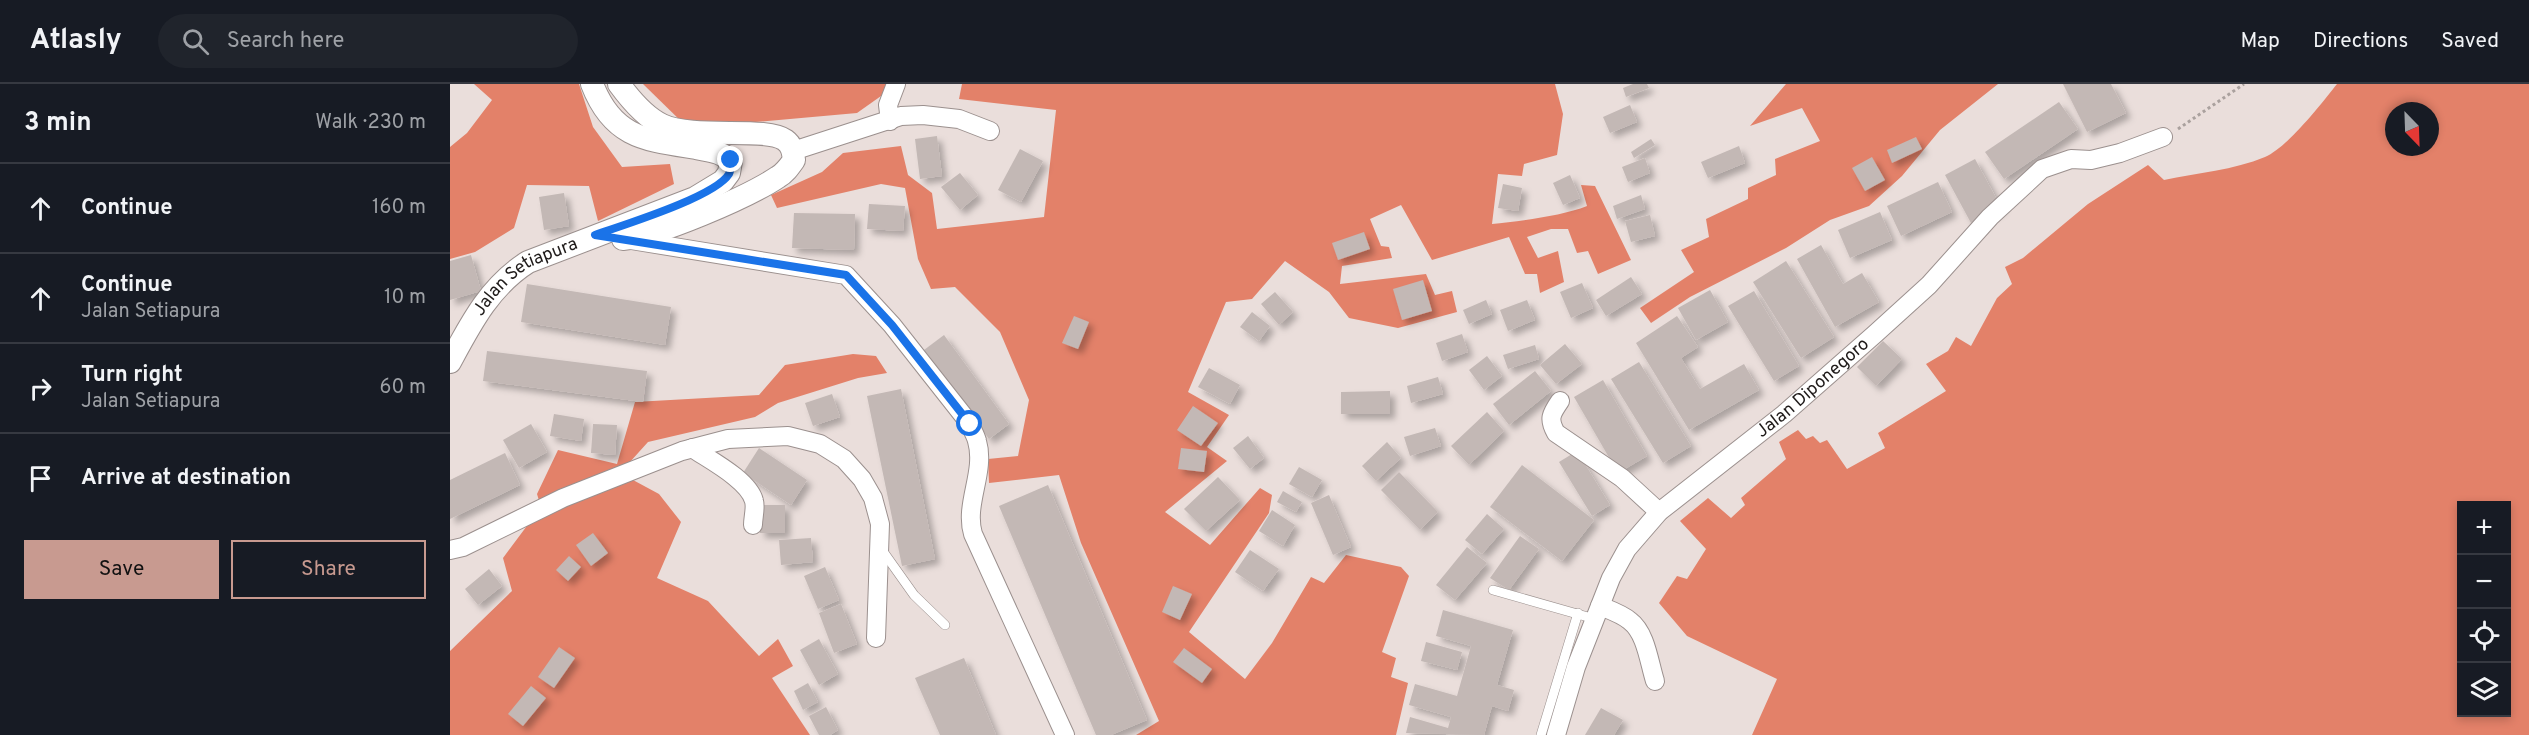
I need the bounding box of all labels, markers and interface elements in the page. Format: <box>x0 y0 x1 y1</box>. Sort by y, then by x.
search box <box>158 14 578 68</box>
text: Atlasly <box>30 23 122 59</box>
icon: search <box>179 25 212 58</box>
text: Search here <box>227 28 344 55</box>
text: Map <box>2240 28 2280 55</box>
text: Directions <box>2313 28 2408 55</box>
text: Saved <box>2441 28 2499 55</box>
north arrow <box>2385 102 2439 156</box>
text: 3 min <box>24 107 92 140</box>
text: Walk · 230 m <box>315 110 426 136</box>
route end <box>717 146 743 172</box>
icon: ahead <box>24 192 57 225</box>
text: Continue <box>81 195 172 222</box>
text: 160 m <box>372 195 426 221</box>
street label: Jalan Setiapura <box>468 233 581 320</box>
text: Continue <box>81 272 172 299</box>
icon: ahead <box>24 282 57 315</box>
text: 10 m <box>384 285 426 311</box>
text: Jalan Setiapura <box>81 299 220 325</box>
street label: Jalan Diponegoro <box>1751 333 1874 443</box>
text: Turn right <box>81 362 183 389</box>
icon: right <box>24 372 57 405</box>
text: 60 m <box>380 375 426 401</box>
text: Jalan Setiapura <box>81 389 220 415</box>
route start <box>956 410 982 436</box>
icon: arrive <box>24 462 57 495</box>
text: Arrive at destination <box>81 465 291 492</box>
map controls <box>2457 501 2511 717</box>
button: + <box>2457 501 2511 555</box>
button: Save <box>24 540 219 599</box>
button: Share <box>231 540 426 599</box>
button: − <box>2457 555 2511 609</box>
button: locate <box>2457 609 2511 663</box>
button: layers <box>2457 663 2511 717</box>

